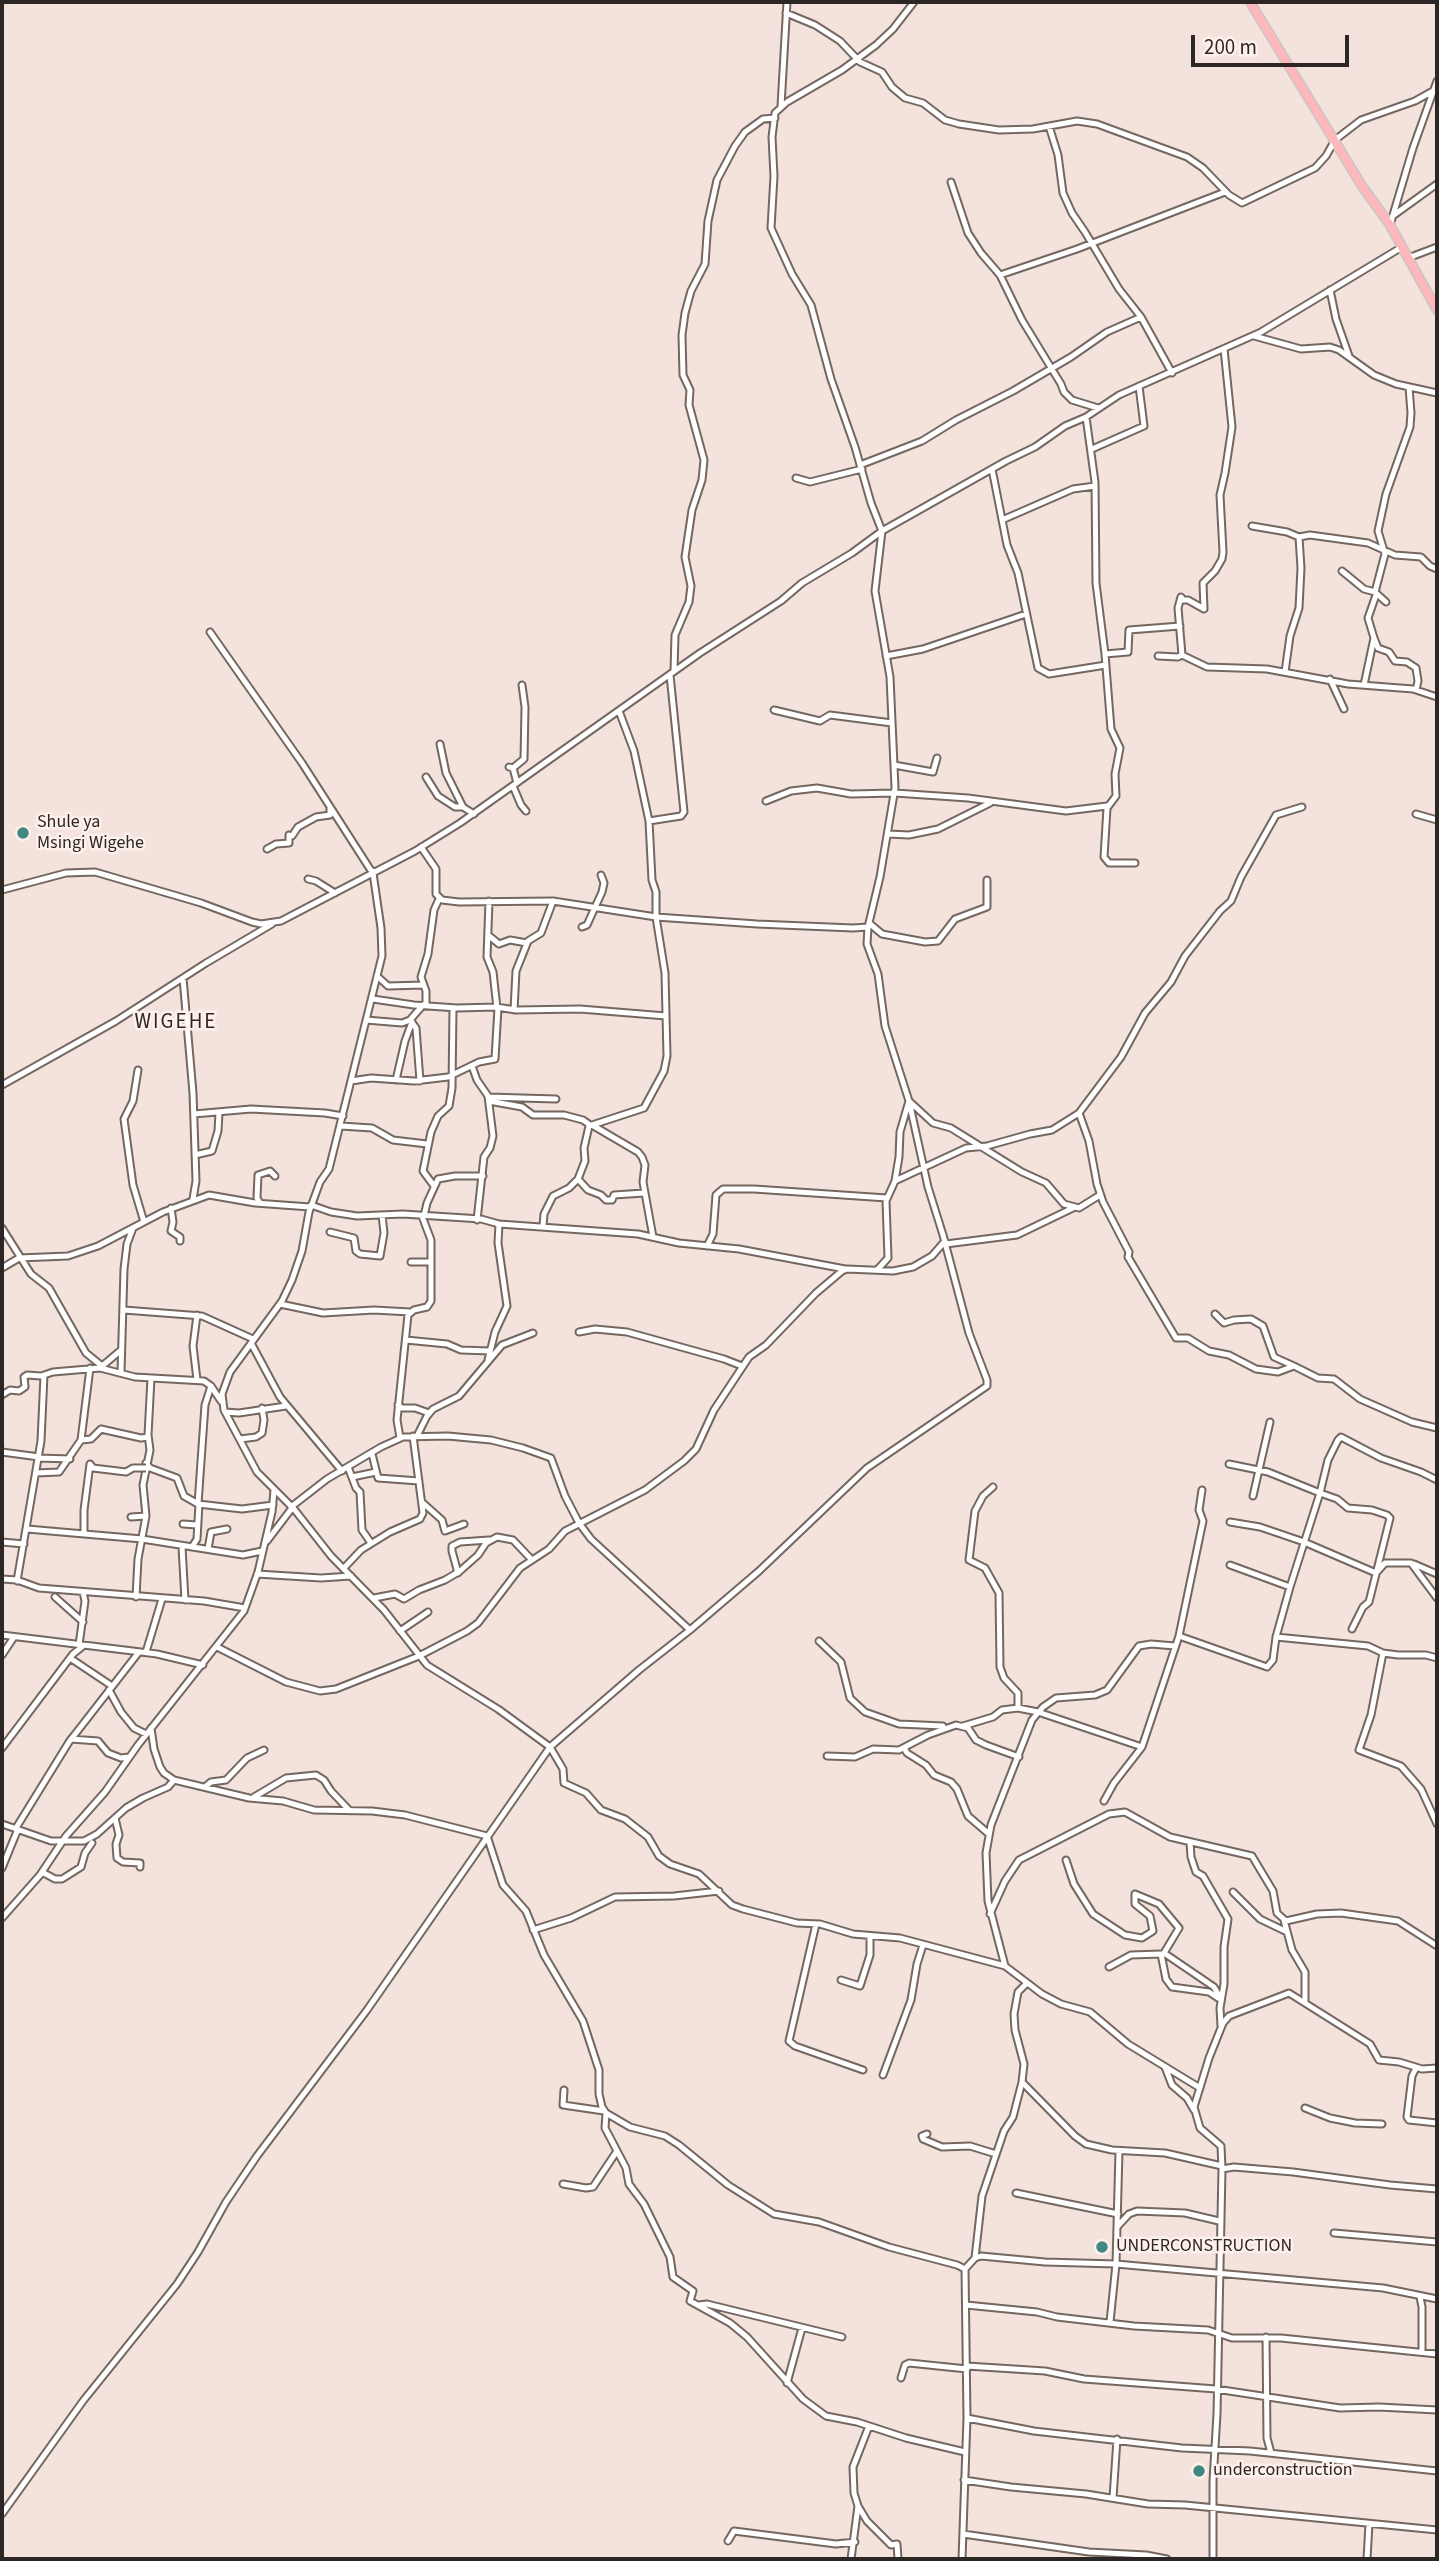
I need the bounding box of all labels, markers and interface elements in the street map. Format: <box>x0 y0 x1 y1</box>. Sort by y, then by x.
scale bar <box>1194 21 1352 65</box>
text: 200 m <box>1204 32 1257 62</box>
place label: Shule ya Msingi Wigehe <box>37 812 144 854</box>
marker: Shule ya Msingi Wigehe <box>15 825 31 841</box>
district label: WIGEHE <box>135 1010 217 1036</box>
place label: UNDERCONSTRUCTION <box>1116 2236 1292 2258</box>
marker: UNDERCONSTRUCTION <box>1094 2239 1110 2255</box>
place label: underconstruction <box>1213 2460 1352 2482</box>
marker: underconstruction <box>1191 2463 1207 2479</box>

